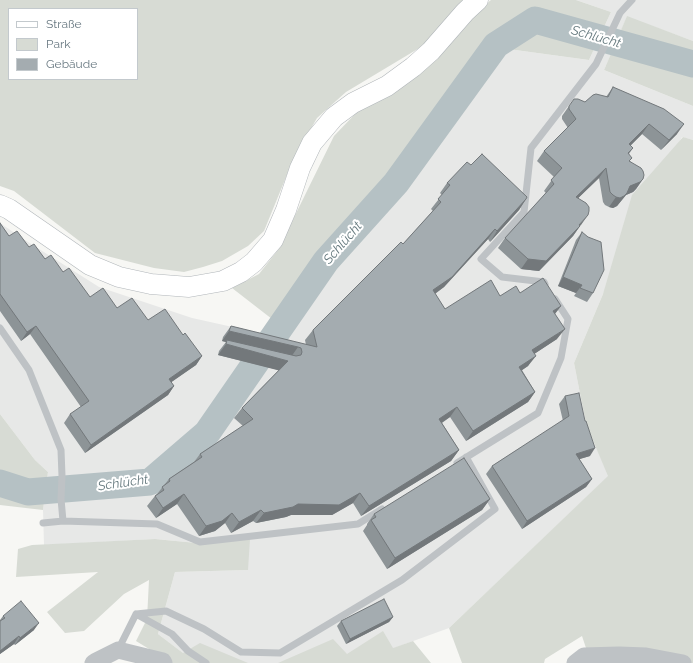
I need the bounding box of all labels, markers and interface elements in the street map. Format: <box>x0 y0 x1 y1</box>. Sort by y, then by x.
legend <box>8 8 138 80</box>
text: Straße <box>46 17 82 31</box>
water label: Schlücht <box>569 23 623 51</box>
text: Park <box>46 37 71 51</box>
text: Gebäude <box>46 57 97 71</box>
water label: Schlücht <box>320 219 366 267</box>
water label: Schlücht <box>97 472 149 494</box>

